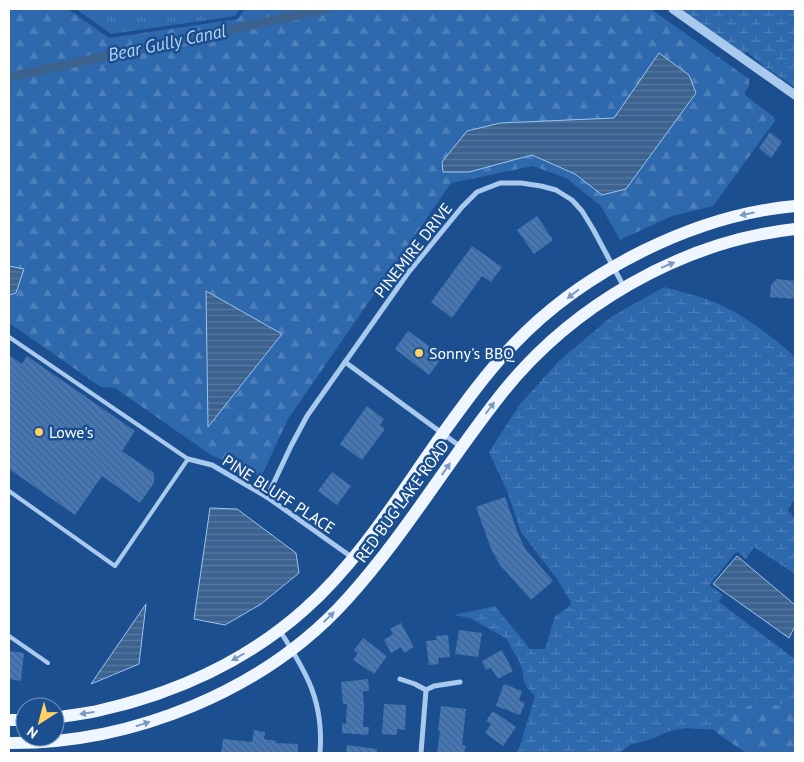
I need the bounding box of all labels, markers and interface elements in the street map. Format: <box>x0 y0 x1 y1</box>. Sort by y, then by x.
water label: Bear Gully Canal <box>106 19 228 66</box>
street label: PINEMIRE DRIVE <box>370 199 456 301</box>
one-way arrow <box>739 211 755 219</box>
one-way arrow <box>660 261 675 268</box>
one-way arrow <box>566 289 580 299</box>
place label: Sonny's BBQ <box>429 343 515 363</box>
marker: Sonny's BBQ <box>413 347 425 359</box>
one-way arrow <box>485 402 496 415</box>
place label: Lowe's <box>49 422 94 442</box>
marker: Lowe's <box>33 426 45 438</box>
street label: RED BUG LAKE ROAD <box>351 436 453 566</box>
street label: PINE BLUFF PLACE <box>219 450 339 538</box>
one-way arrow <box>441 462 451 476</box>
one-way arrow <box>322 611 334 623</box>
one-way arrow <box>231 653 245 661</box>
north arrow <box>15 697 65 747</box>
one-way arrow <box>78 709 94 717</box>
one-way arrow <box>136 719 151 727</box>
text: N <box>23 723 41 743</box>

